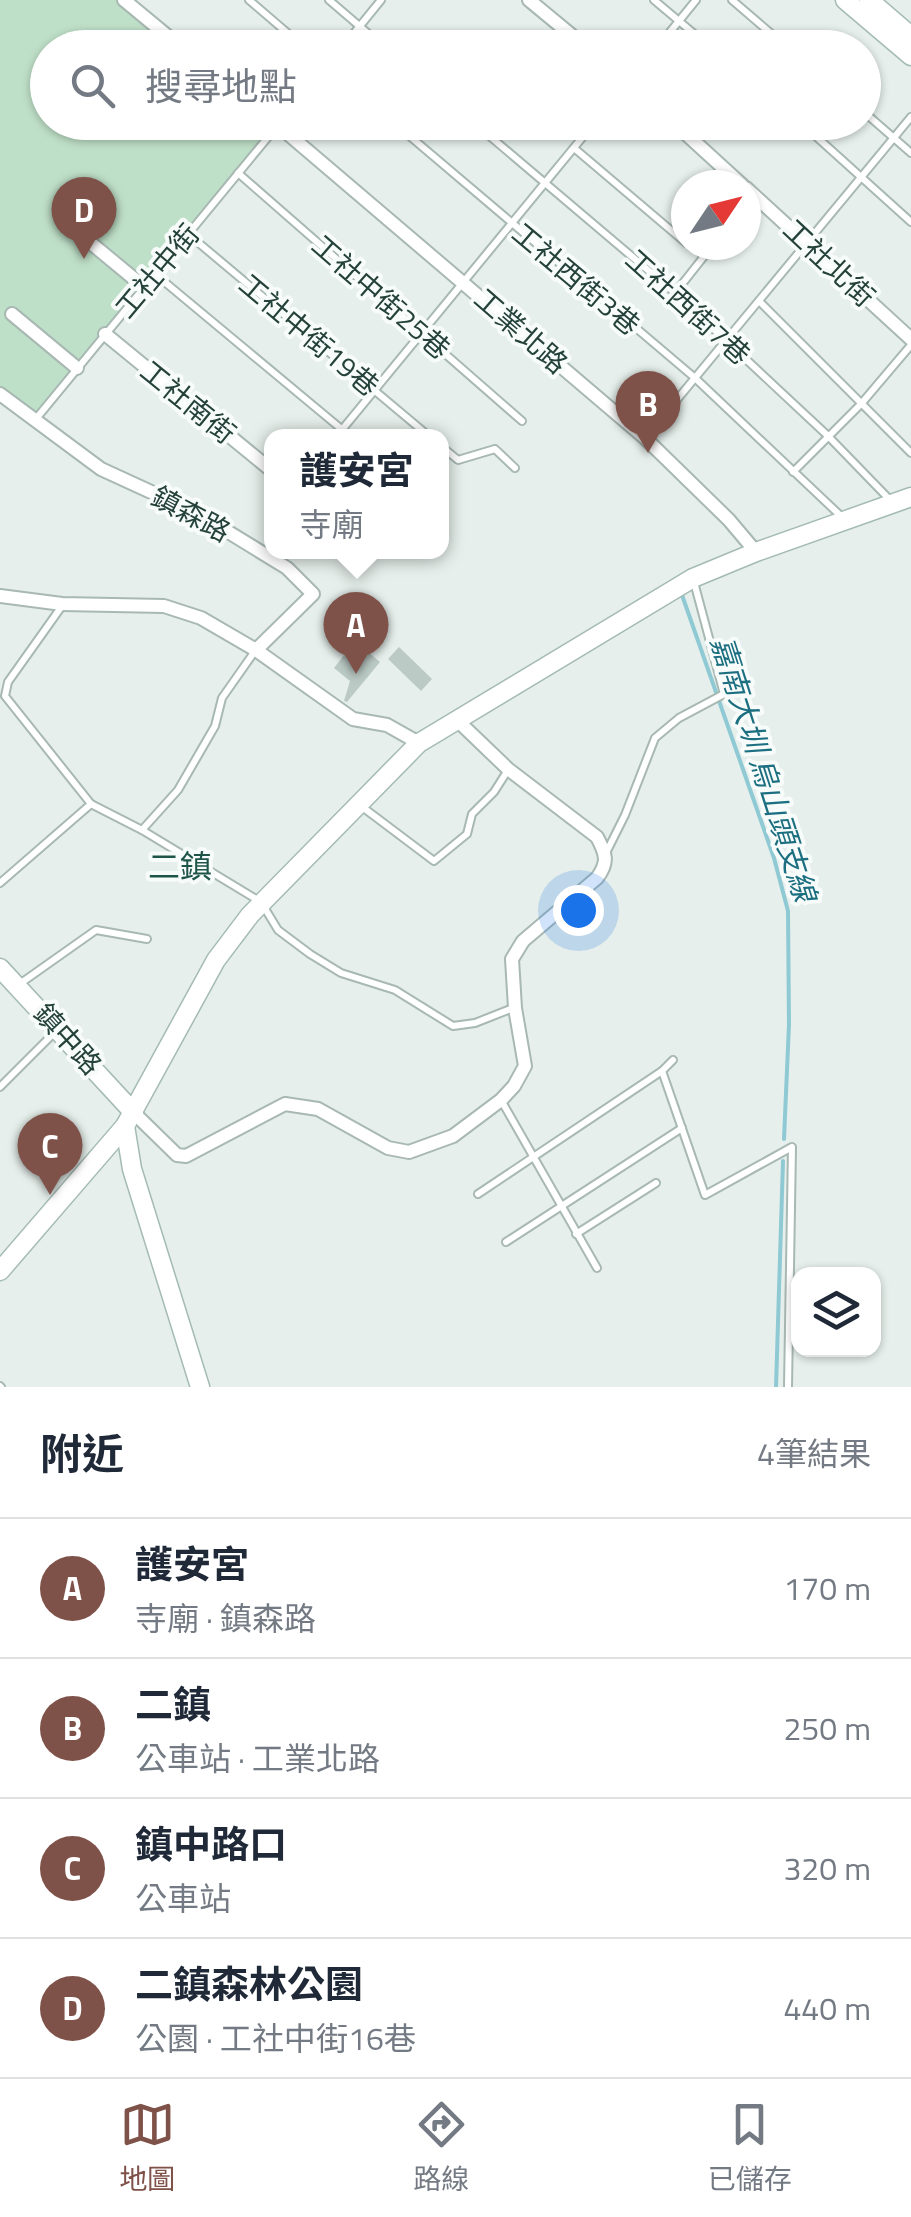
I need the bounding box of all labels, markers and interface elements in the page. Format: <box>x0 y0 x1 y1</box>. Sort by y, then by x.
search box <box>30 30 881 140</box>
text: 搜尋地點 <box>145 57 297 115</box>
icon: search <box>65 58 120 113</box>
north arrow <box>671 170 761 260</box>
pin: D <box>52 176 116 259</box>
street label: 工社北街 <box>774 209 885 317</box>
street label: 工社西街3巷 <box>503 212 650 345</box>
street label: 工社中街 <box>104 214 209 327</box>
street label: 工社中街25巷 <box>303 224 460 369</box>
street label: 工社西街7巷 <box>616 239 761 375</box>
street label: 工社中街19巷 <box>230 263 389 406</box>
street label: 工業北路 <box>465 278 578 384</box>
street label: 工社南街 <box>131 350 245 454</box>
pin: B <box>616 370 680 453</box>
popup <box>264 429 449 559</box>
text: 護安宮 <box>299 441 414 499</box>
street label: 鎮森路 <box>144 475 238 552</box>
text: 寺廟 <box>299 500 364 548</box>
pin: A <box>324 592 388 674</box>
water label: 嘉南大圳 烏山頭支線 <box>699 630 829 910</box>
district label: 二鎮 <box>148 842 212 890</box>
your location <box>553 885 604 936</box>
street label: 鎮中路 <box>24 993 112 1084</box>
pin: C <box>18 1112 82 1195</box>
map controls <box>791 1267 881 1357</box>
button: layers <box>791 1267 881 1357</box>
text: 附近 <box>40 1421 124 1485</box>
text: 4筆結果 <box>757 1429 871 1477</box>
text: 護安宮 <box>135 1535 249 1593</box>
text: A <box>63 1564 82 1612</box>
text: 170 m <box>783 1564 871 1612</box>
text: 寺廟 · 鎮森路 <box>135 1594 316 1642</box>
text: 二鎮 <box>135 1675 211 1733</box>
text: B <box>63 1704 82 1752</box>
text: 250 m <box>783 1704 871 1752</box>
text: 公車站 · 工業北路 <box>135 1734 380 1782</box>
text: 鎮中路口 <box>135 1815 287 1873</box>
text: C <box>64 1844 81 1892</box>
text: 320 m <box>783 1844 871 1892</box>
text: 公車站 <box>135 1874 231 1922</box>
text: 二鎮森林公園 <box>135 1955 363 2013</box>
text: D <box>62 1984 83 2032</box>
text: 440 m <box>783 1984 871 2032</box>
text: 公園 · 工社中街16巷 <box>135 2014 416 2062</box>
tab: 地圖 <box>119 2097 175 2200</box>
tab: 路線 <box>413 2097 470 2200</box>
tab: 已儲存 <box>708 2097 792 2200</box>

